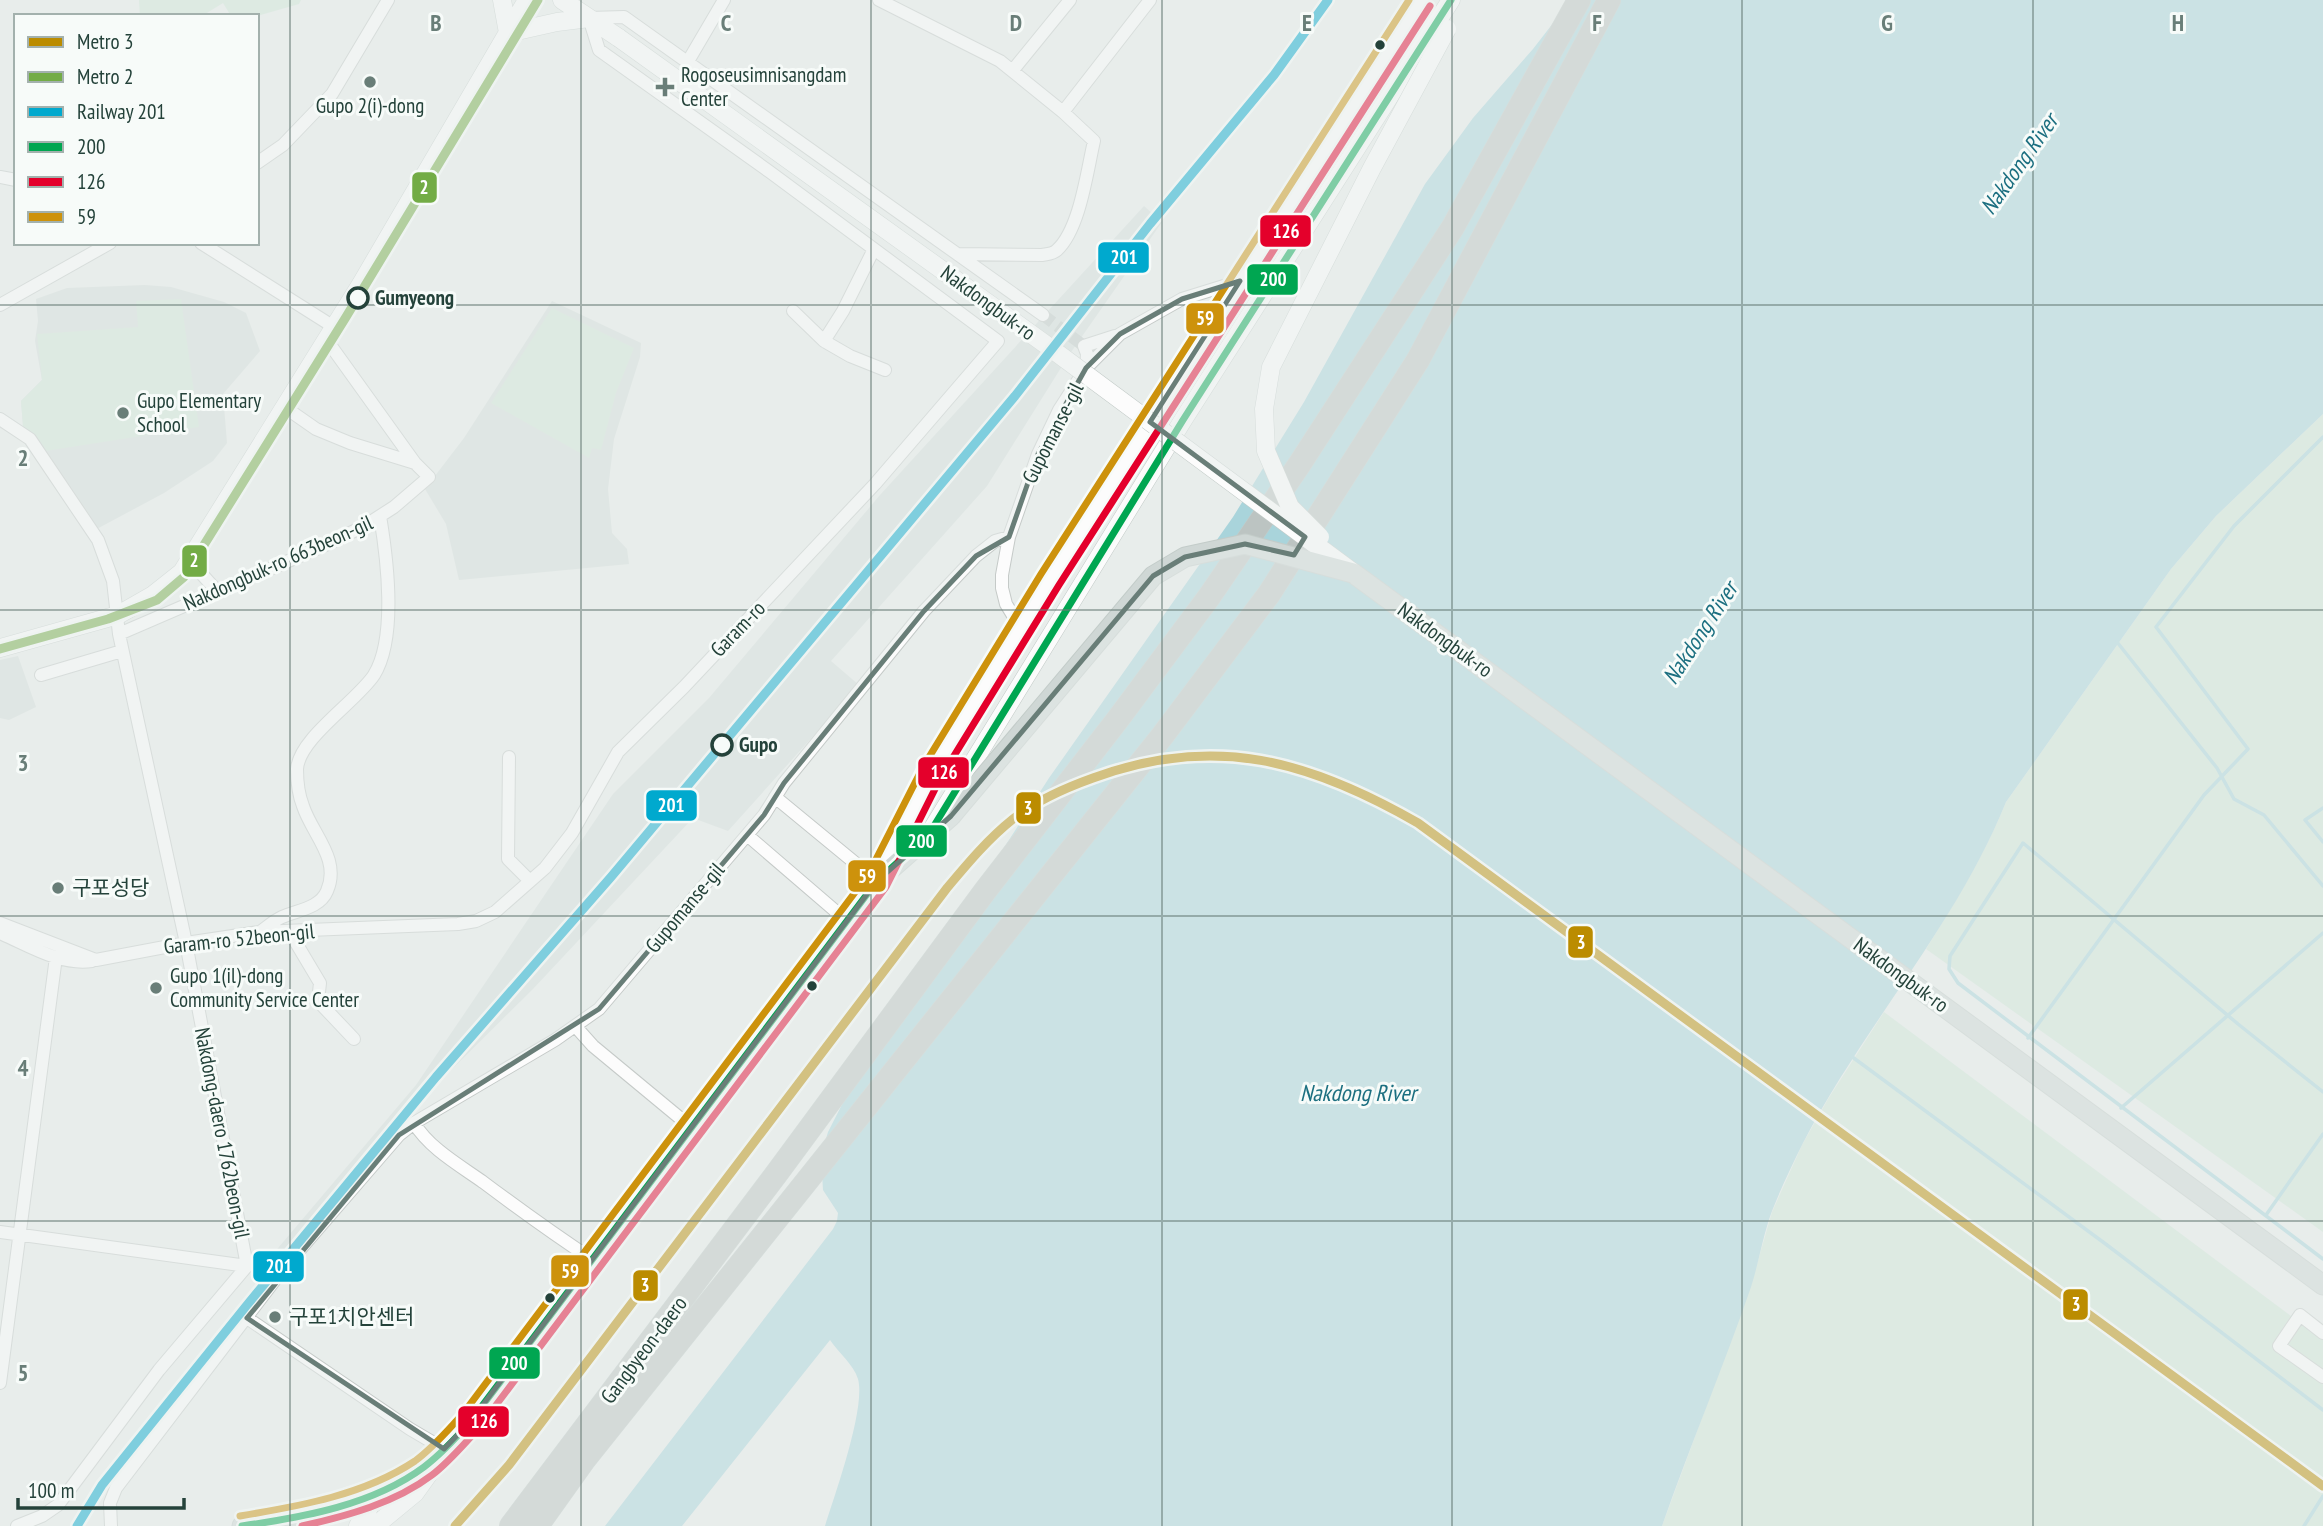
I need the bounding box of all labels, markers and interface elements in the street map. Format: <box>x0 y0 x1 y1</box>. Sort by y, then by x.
text: B <box>430 8 442 37</box>
text: C <box>721 8 732 37</box>
text: D <box>1010 8 1022 37</box>
text: E <box>1302 8 1312 37</box>
text: F <box>1592 8 1602 37</box>
text: G <box>1881 8 1893 37</box>
text: H <box>2172 8 2184 37</box>
legend <box>14 14 259 245</box>
text: Metro 3 <box>77 28 134 55</box>
unlabelled marker <box>1373 38 1387 52</box>
place label: Rogoseusimnisangdam Center <box>681 61 846 112</box>
text: Metro 2 <box>77 63 134 90</box>
marker: Gupo 2(i)-dong <box>362 74 378 90</box>
marker: Rogoseusimnisangdam Center <box>655 77 675 97</box>
place label: Gupo 2(i)-dong <box>316 92 424 119</box>
text: Railway 201 <box>77 98 166 125</box>
water label: Nakdong River <box>1973 105 2066 220</box>
text: 200 <box>77 133 105 160</box>
text: 126 <box>77 168 105 195</box>
line badge: 2 <box>411 171 438 204</box>
text: 2 <box>419 175 429 199</box>
text: 59 <box>77 203 96 230</box>
line badge: 126 <box>1259 214 1312 248</box>
text: 126 <box>1272 219 1300 243</box>
line badge: 201 <box>1097 241 1150 274</box>
text: 201 <box>1110 245 1138 269</box>
street label: Nakdongbuk-ro <box>936 259 1041 346</box>
line badge: 200 <box>1246 263 1299 296</box>
text: 200 <box>1259 267 1287 291</box>
place label: Gumyeong <box>375 284 454 311</box>
marker: Gumyeong <box>347 287 369 309</box>
line badge: 59 <box>1185 302 1225 335</box>
text: 59 <box>1196 306 1214 330</box>
street label: Gupomanse-gil <box>1016 378 1089 488</box>
place label: Gupo Elementary School <box>137 387 261 438</box>
marker: Gupo Elementary School <box>115 405 131 421</box>
text: 2 <box>18 443 29 472</box>
street label: Nakdongbuk-ro 663beon-gil <box>179 509 377 616</box>
line badge: 2 <box>181 544 208 578</box>
text: 2 <box>189 548 199 572</box>
water label: Nakdong River <box>1656 573 1745 689</box>
street label: Garam-ro <box>704 595 771 662</box>
street label: Nakdongbuk-ro <box>1393 596 1498 683</box>
place label: Gupo <box>739 731 778 758</box>
marker: Gupo <box>711 734 733 756</box>
text: 3 <box>18 748 29 777</box>
line badge: 126 <box>917 756 970 789</box>
text: 126 <box>930 760 958 784</box>
line badge: 201 <box>645 789 698 822</box>
line badge: 3 <box>1015 791 1042 825</box>
text: 201 <box>657 793 685 817</box>
text: 3 <box>1023 796 1033 820</box>
line badge: 200 <box>895 824 948 858</box>
text: 200 <box>907 829 935 853</box>
street label: Gupomanse-gil <box>639 857 730 958</box>
line badge: 59 <box>847 859 887 893</box>
text: 59 <box>858 864 876 888</box>
place label: 구포성당 <box>72 874 149 901</box>
marker: 구포성당 <box>50 880 66 896</box>
street label: Garam-ro 52beon-gil <box>162 917 316 960</box>
line badge: 3 <box>1567 925 1594 959</box>
text: 3 <box>1576 930 1586 954</box>
street label: Nakdongbuk-ro <box>1849 931 1954 1018</box>
place label: Gupo 1(il)-dong Community Service Center <box>170 962 359 1013</box>
unlabelled marker <box>805 979 819 993</box>
marker: Gupo 1(il)-dong Community Service Center <box>148 980 164 996</box>
street label: Nakdong-daero 1762beon-gil <box>189 1025 256 1241</box>
text: 4 <box>18 1053 29 1082</box>
water label: Nakdong River <box>1300 1078 1420 1107</box>
line badge: 201 <box>252 1250 305 1283</box>
text: 201 <box>265 1254 293 1278</box>
line badge: 59 <box>550 1254 590 1288</box>
text: 59 <box>561 1259 579 1283</box>
line badge: 3 <box>632 1269 659 1302</box>
text: 3 <box>640 1273 650 1297</box>
line badge: 3 <box>2062 1288 2089 1321</box>
unlabelled marker <box>543 1291 557 1305</box>
street label: Gangbyeon-daero <box>594 1291 693 1409</box>
text: 3 <box>2071 1292 2081 1316</box>
place label: 구포1치안센터 <box>289 1303 414 1330</box>
marker: 구포1치안센터 <box>267 1309 283 1325</box>
line badge: 200 <box>488 1346 541 1380</box>
text: 200 <box>500 1351 528 1375</box>
text: 5 <box>18 1358 29 1387</box>
line badge: 126 <box>457 1405 510 1438</box>
text: 126 <box>470 1409 498 1433</box>
scale bar <box>18 1466 184 1510</box>
text: 100 m <box>28 1477 74 1504</box>

